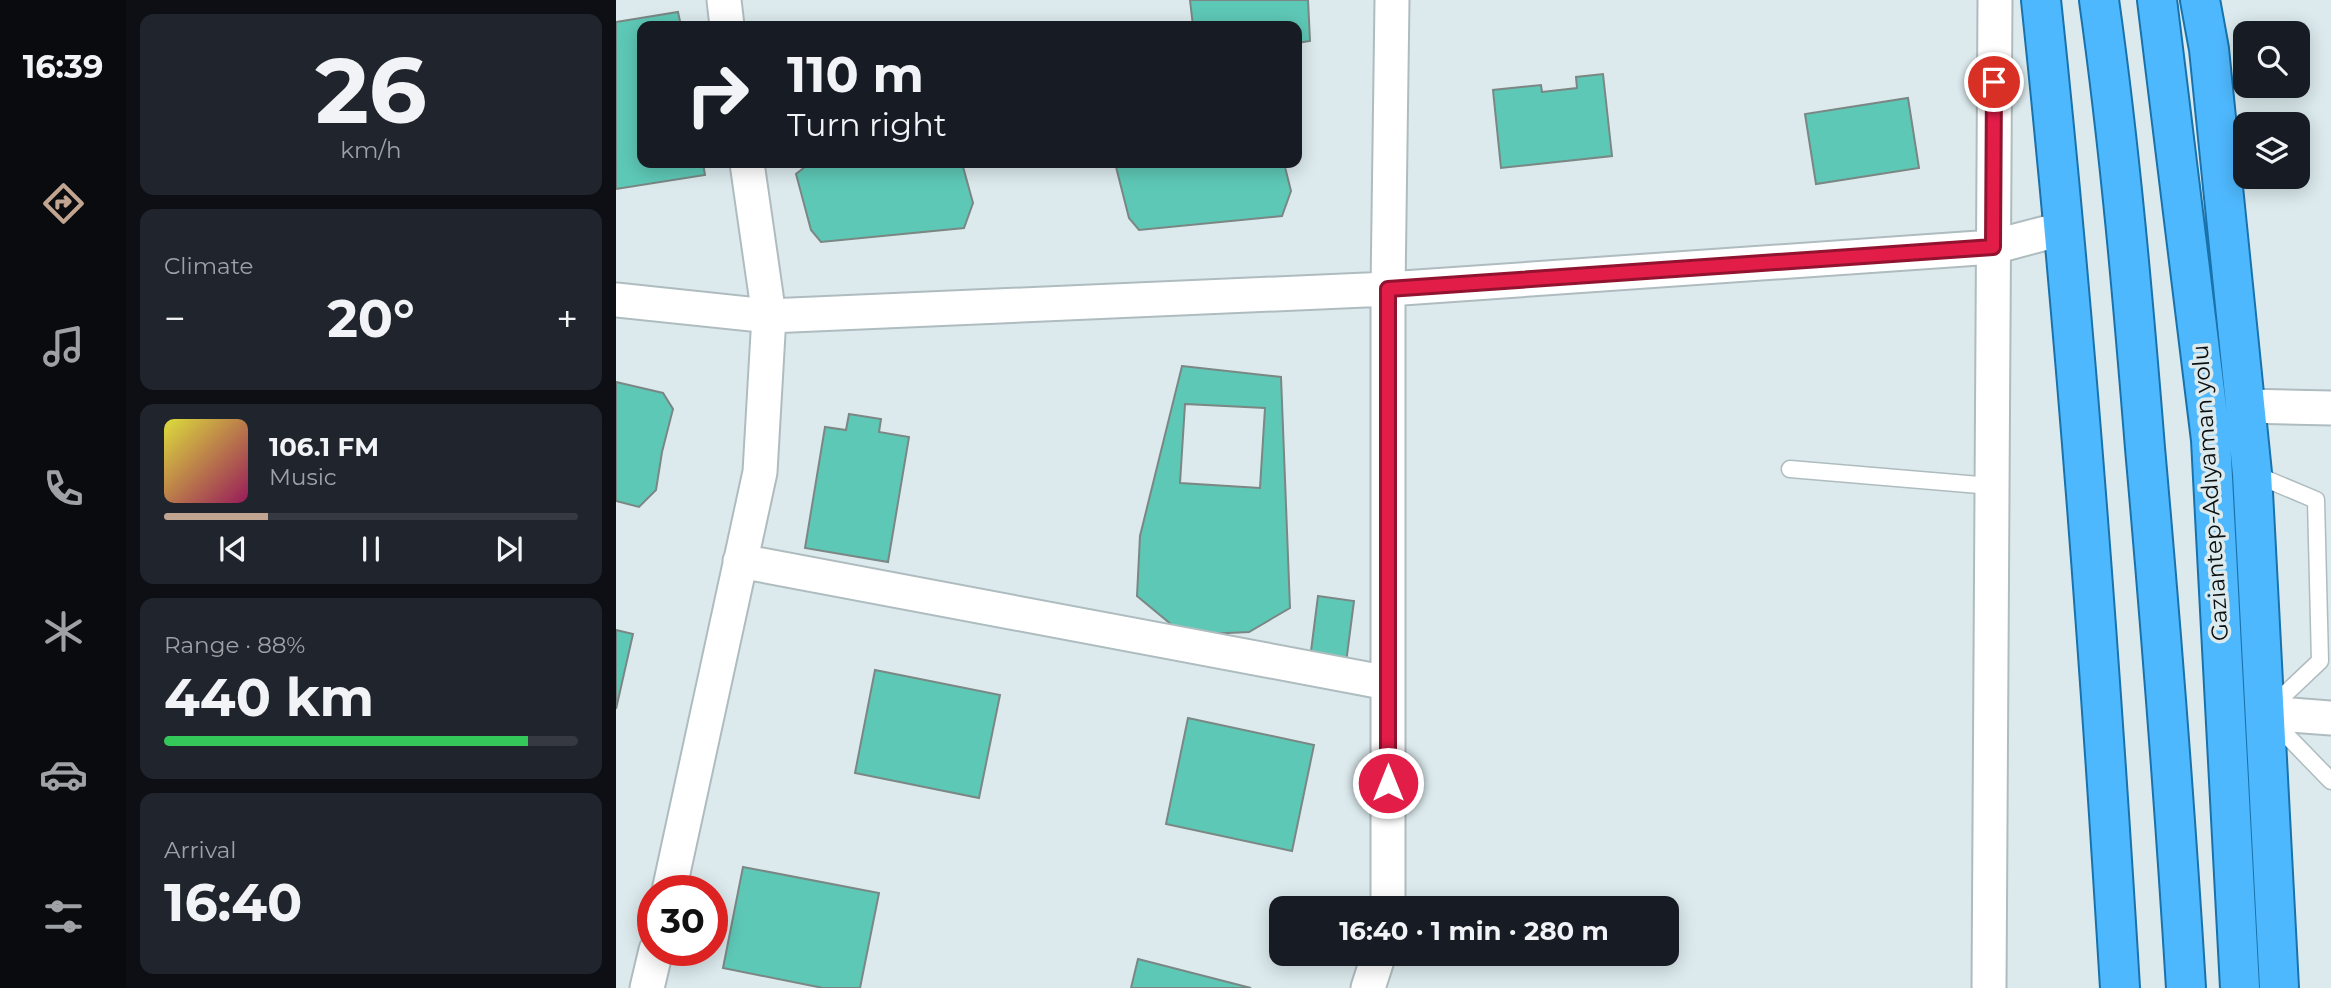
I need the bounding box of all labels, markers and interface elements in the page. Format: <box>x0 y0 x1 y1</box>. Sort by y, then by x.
map controls <box>2233 21 2310 189</box>
button: search <box>2233 21 2310 98</box>
text: 26 <box>315 35 427 146</box>
text: 110 m <box>787 45 924 104</box>
text: 16:39 <box>23 47 103 86</box>
icon: right <box>672 49 763 140</box>
pin <box>1964 52 2024 112</box>
icon: arrive <box>1975 63 2013 101</box>
text: Turn right <box>787 105 947 144</box>
button: layers <box>2233 112 2310 189</box>
text: km/h <box>340 136 402 164</box>
icon: directions <box>39 179 88 228</box>
text: Climate <box>164 252 253 280</box>
text: 20° <box>327 287 415 350</box>
text: − <box>164 295 186 342</box>
text: + <box>556 295 578 342</box>
icon: music <box>39 322 88 371</box>
street label: Gaziantep-Adıyaman yolu <box>2186 344 2234 642</box>
text: 106.1 FM <box>269 431 379 463</box>
text: Music <box>269 463 337 491</box>
icon: phone <box>39 464 88 513</box>
icon: previous <box>214 530 252 568</box>
icon: pause <box>352 530 390 568</box>
icon: next <box>490 530 528 568</box>
icon: climate <box>39 607 88 656</box>
text: Range · 88% <box>164 631 305 659</box>
text: 440 km <box>164 666 374 729</box>
position arrow <box>1351 746 1425 820</box>
icon: car <box>39 750 88 799</box>
text: Arrival <box>164 836 237 864</box>
text: 16:40 <box>164 871 302 934</box>
speed limit sign: 30 <box>637 875 728 966</box>
icon: filters <box>39 892 88 941</box>
text: 16:40 · 1 min · 280 m <box>1339 915 1609 947</box>

